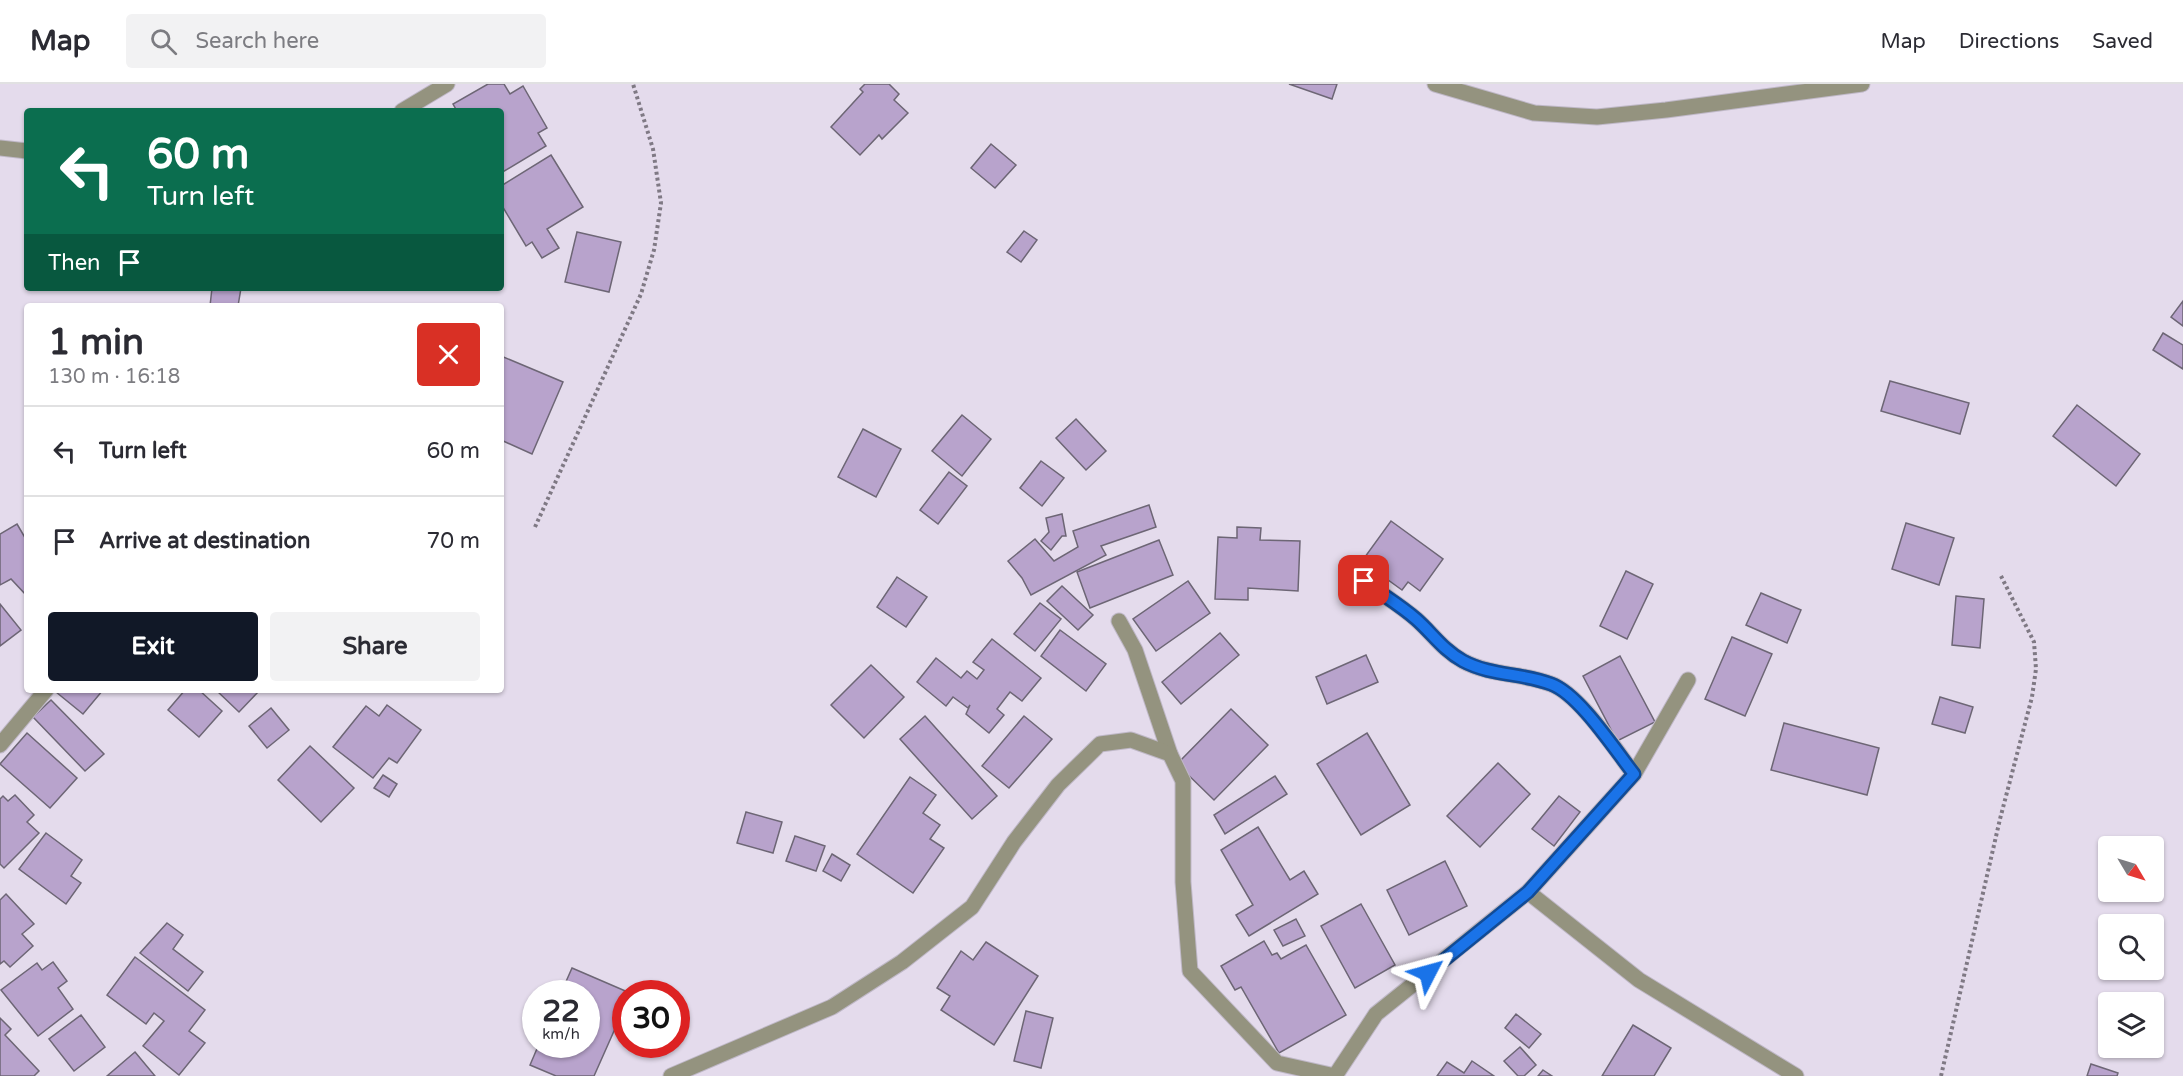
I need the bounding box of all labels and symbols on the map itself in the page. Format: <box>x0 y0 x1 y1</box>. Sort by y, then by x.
pin <box>1338 555 1389 606</box>
north arrow <box>2098 836 2164 902</box>
position arrow <box>1396 941 1460 1005</box>
speed limit sign: 30 <box>612 980 690 1058</box>

